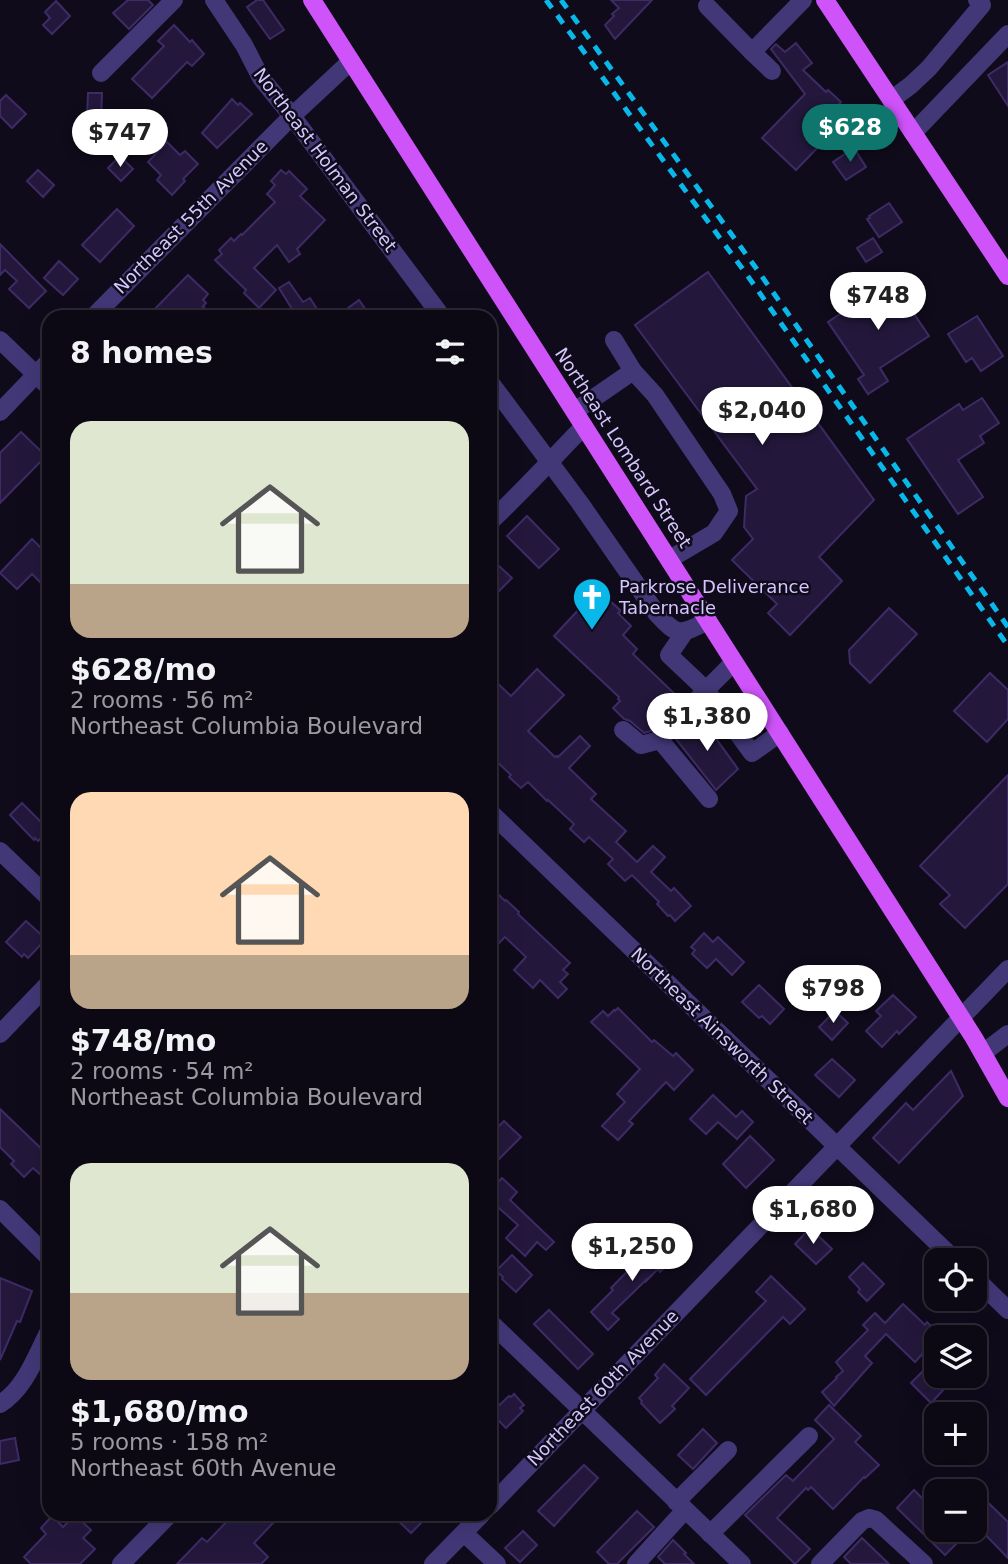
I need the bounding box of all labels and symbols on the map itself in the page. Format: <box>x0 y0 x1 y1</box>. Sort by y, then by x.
street label: Northeast Holman Street <box>249 64 401 256</box>
pin: $628 <box>809 104 891 164</box>
pin: $747 <box>79 110 161 169</box>
street label: Northeast 55th Avenue <box>109 135 272 298</box>
pin: $748 <box>837 272 919 332</box>
street label: Northeast Lombard Street <box>551 344 696 552</box>
pin: $2,040 <box>705 388 819 447</box>
church icon: Parkrose Deliverance Tabernacle <box>571 576 613 631</box>
place label: Parkrose Deliverance Tabernacle <box>618 576 810 618</box>
pin: $1,380 <box>650 694 764 753</box>
street label: Northeast Ainsworth Street <box>627 943 818 1128</box>
pin: $798 <box>792 965 874 1025</box>
pin: $1,680 <box>756 1186 870 1246</box>
pin: $1,250 <box>575 1224 689 1283</box>
street label: Northeast 60th Avenue <box>523 1305 683 1470</box>

